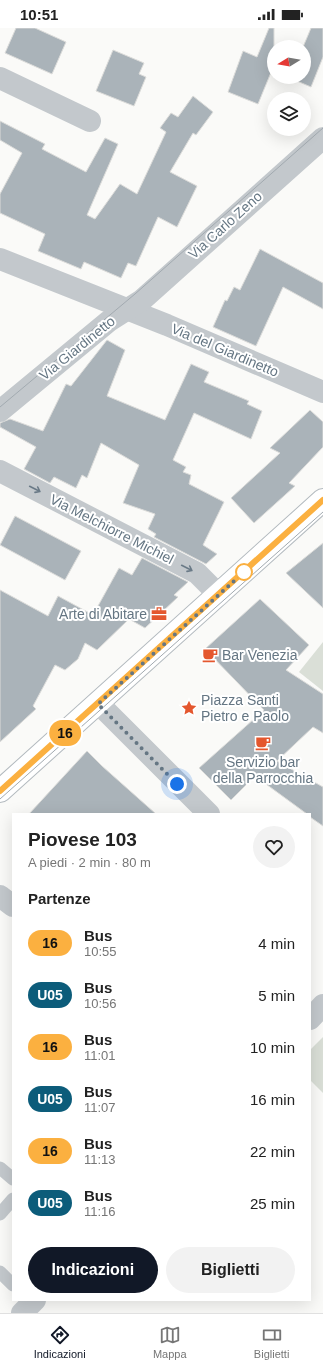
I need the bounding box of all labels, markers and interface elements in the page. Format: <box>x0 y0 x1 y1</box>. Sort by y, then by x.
text: 10:51 <box>20 6 58 23</box>
north arrow <box>267 40 311 84</box>
map controls <box>267 40 311 136</box>
button: layers <box>267 92 311 136</box>
street label: Via Carlo Zeno <box>185 188 265 262</box>
street label: Via Giardinetto <box>36 313 118 383</box>
street label: Via del Giardinetto <box>169 320 281 380</box>
one-way arrow <box>28 486 40 493</box>
street label: Via Melchiorre Michiel <box>47 491 177 567</box>
unlabelled marker <box>235 563 253 581</box>
one-way arrow <box>181 565 193 572</box>
office icon: Arte di Abitare <box>150 605 168 623</box>
place label: Arte di Abitare <box>59 606 147 622</box>
cafe icon: Bar Venezia <box>201 646 219 664</box>
place label: Bar Venezia <box>222 647 298 663</box>
place label: Piazza Santi Pietro e Paolo <box>201 692 289 724</box>
place icon: Piazza Santi Pietro e Paolo <box>180 699 198 717</box>
line badge: 16 <box>47 720 83 746</box>
text: 16 <box>57 725 73 741</box>
cafe icon: Servizio bar della Parrocchia <box>254 734 272 752</box>
place label: Servizio bar della Parrocchia <box>213 754 313 786</box>
your location <box>167 774 187 794</box>
button: heart <box>253 826 295 868</box>
text: Piovese 103 <box>28 829 137 850</box>
text: A piedi · 2 min · 80 m <box>28 855 151 870</box>
text: Partenze <box>28 890 91 907</box>
text: Bus <box>84 927 112 944</box>
text: 16 <box>42 935 58 951</box>
text: 4 min <box>258 935 295 952</box>
text: 10:55 <box>84 944 117 959</box>
text: Bus <box>84 979 112 996</box>
text: U05 <box>37 987 63 1003</box>
text: 5 min <box>258 987 295 1004</box>
text: 10:56 <box>84 996 117 1011</box>
text: Bus <box>84 1031 112 1048</box>
text: 16 <box>42 1039 58 1055</box>
text: 10 min <box>250 1039 295 1056</box>
text: 11:01 <box>84 1048 116 1063</box>
text: Bus <box>84 1083 112 1100</box>
text: U05 <box>37 1091 63 1107</box>
text: 16 min <box>250 1091 295 1108</box>
text: 11:07 <box>84 1100 116 1115</box>
text: Bus <box>84 1135 112 1152</box>
text: 16 <box>42 1143 58 1159</box>
text: 22 min <box>250 1143 295 1160</box>
text: 11:13 <box>84 1152 116 1167</box>
text: Bus <box>84 1187 112 1204</box>
text: U05 <box>37 1195 63 1211</box>
text: 25 min <box>250 1195 295 1212</box>
text: 11:16 <box>84 1204 116 1219</box>
button: Indicazioni <box>28 1247 158 1293</box>
button: Biglietti <box>166 1247 295 1293</box>
tab: Indicazioni <box>34 1324 86 1360</box>
tab: Mappa <box>153 1324 187 1360</box>
tab: Biglietti <box>254 1324 289 1360</box>

